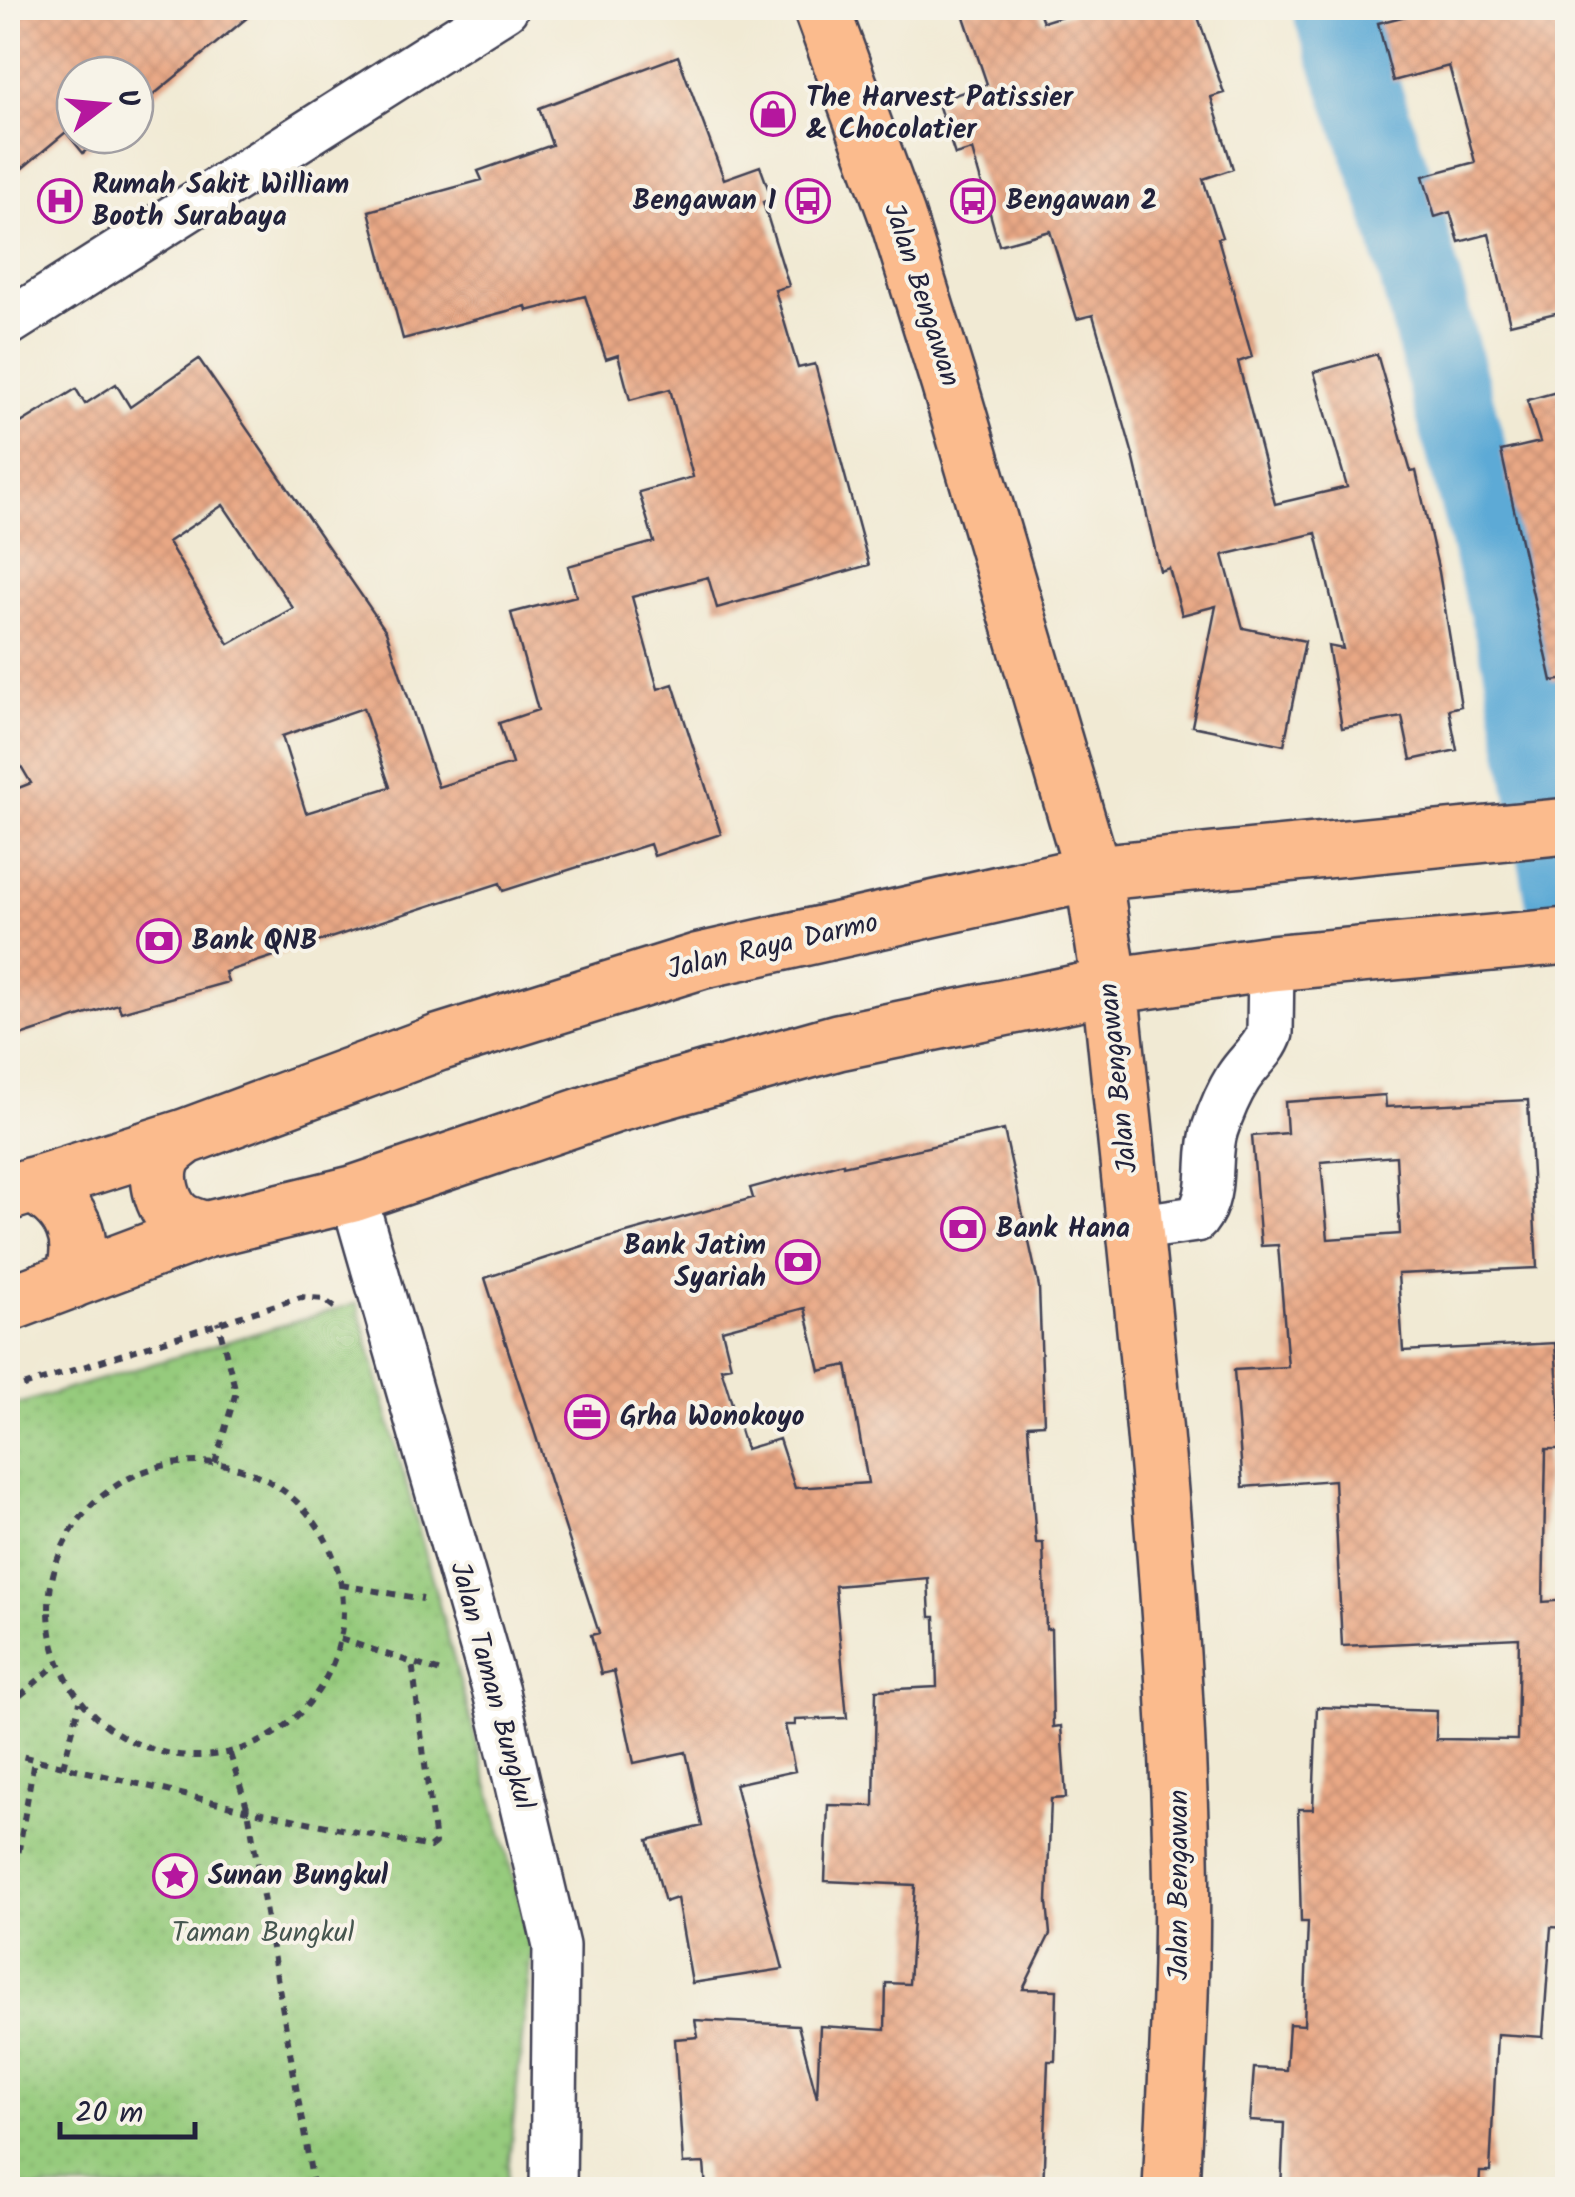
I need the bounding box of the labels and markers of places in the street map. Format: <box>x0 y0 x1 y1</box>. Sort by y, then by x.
place label: The Harvest Patissier & Chocolatier <box>806 76 1075 153</box>
shop icon: The Harvest Patissier & Chocolatier <box>750 91 796 137</box>
place label: Rumah Sakit William Booth Surabaya <box>92 163 349 240</box>
hospital icon: Rumah Sakit William Booth Surabaya <box>37 178 83 224</box>
bus stop icon: Bengawan 1 <box>785 178 831 224</box>
bus stop icon: Bengawan 2 <box>950 178 996 224</box>
place label: Bengawan 1 <box>633 179 777 224</box>
place label: Bengawan 2 <box>1006 179 1157 224</box>
bank icon: Bank QNB <box>136 918 182 964</box>
place label: Bank QNB <box>192 919 317 964</box>
bank icon: Bank Hana <box>940 1206 986 1252</box>
place label: Bank Hana <box>996 1207 1130 1252</box>
place label: Bank Jatim Syariah <box>623 1224 766 1301</box>
bank icon: Bank Jatim Syariah <box>775 1239 821 1285</box>
office icon: Grha Wonokoyo <box>564 1394 610 1440</box>
place label: Grha Wonokoyo <box>620 1395 805 1440</box>
place icon: Sunan Bungkul <box>152 1853 198 1899</box>
place label: Sunan Bungkul <box>208 1854 389 1899</box>

